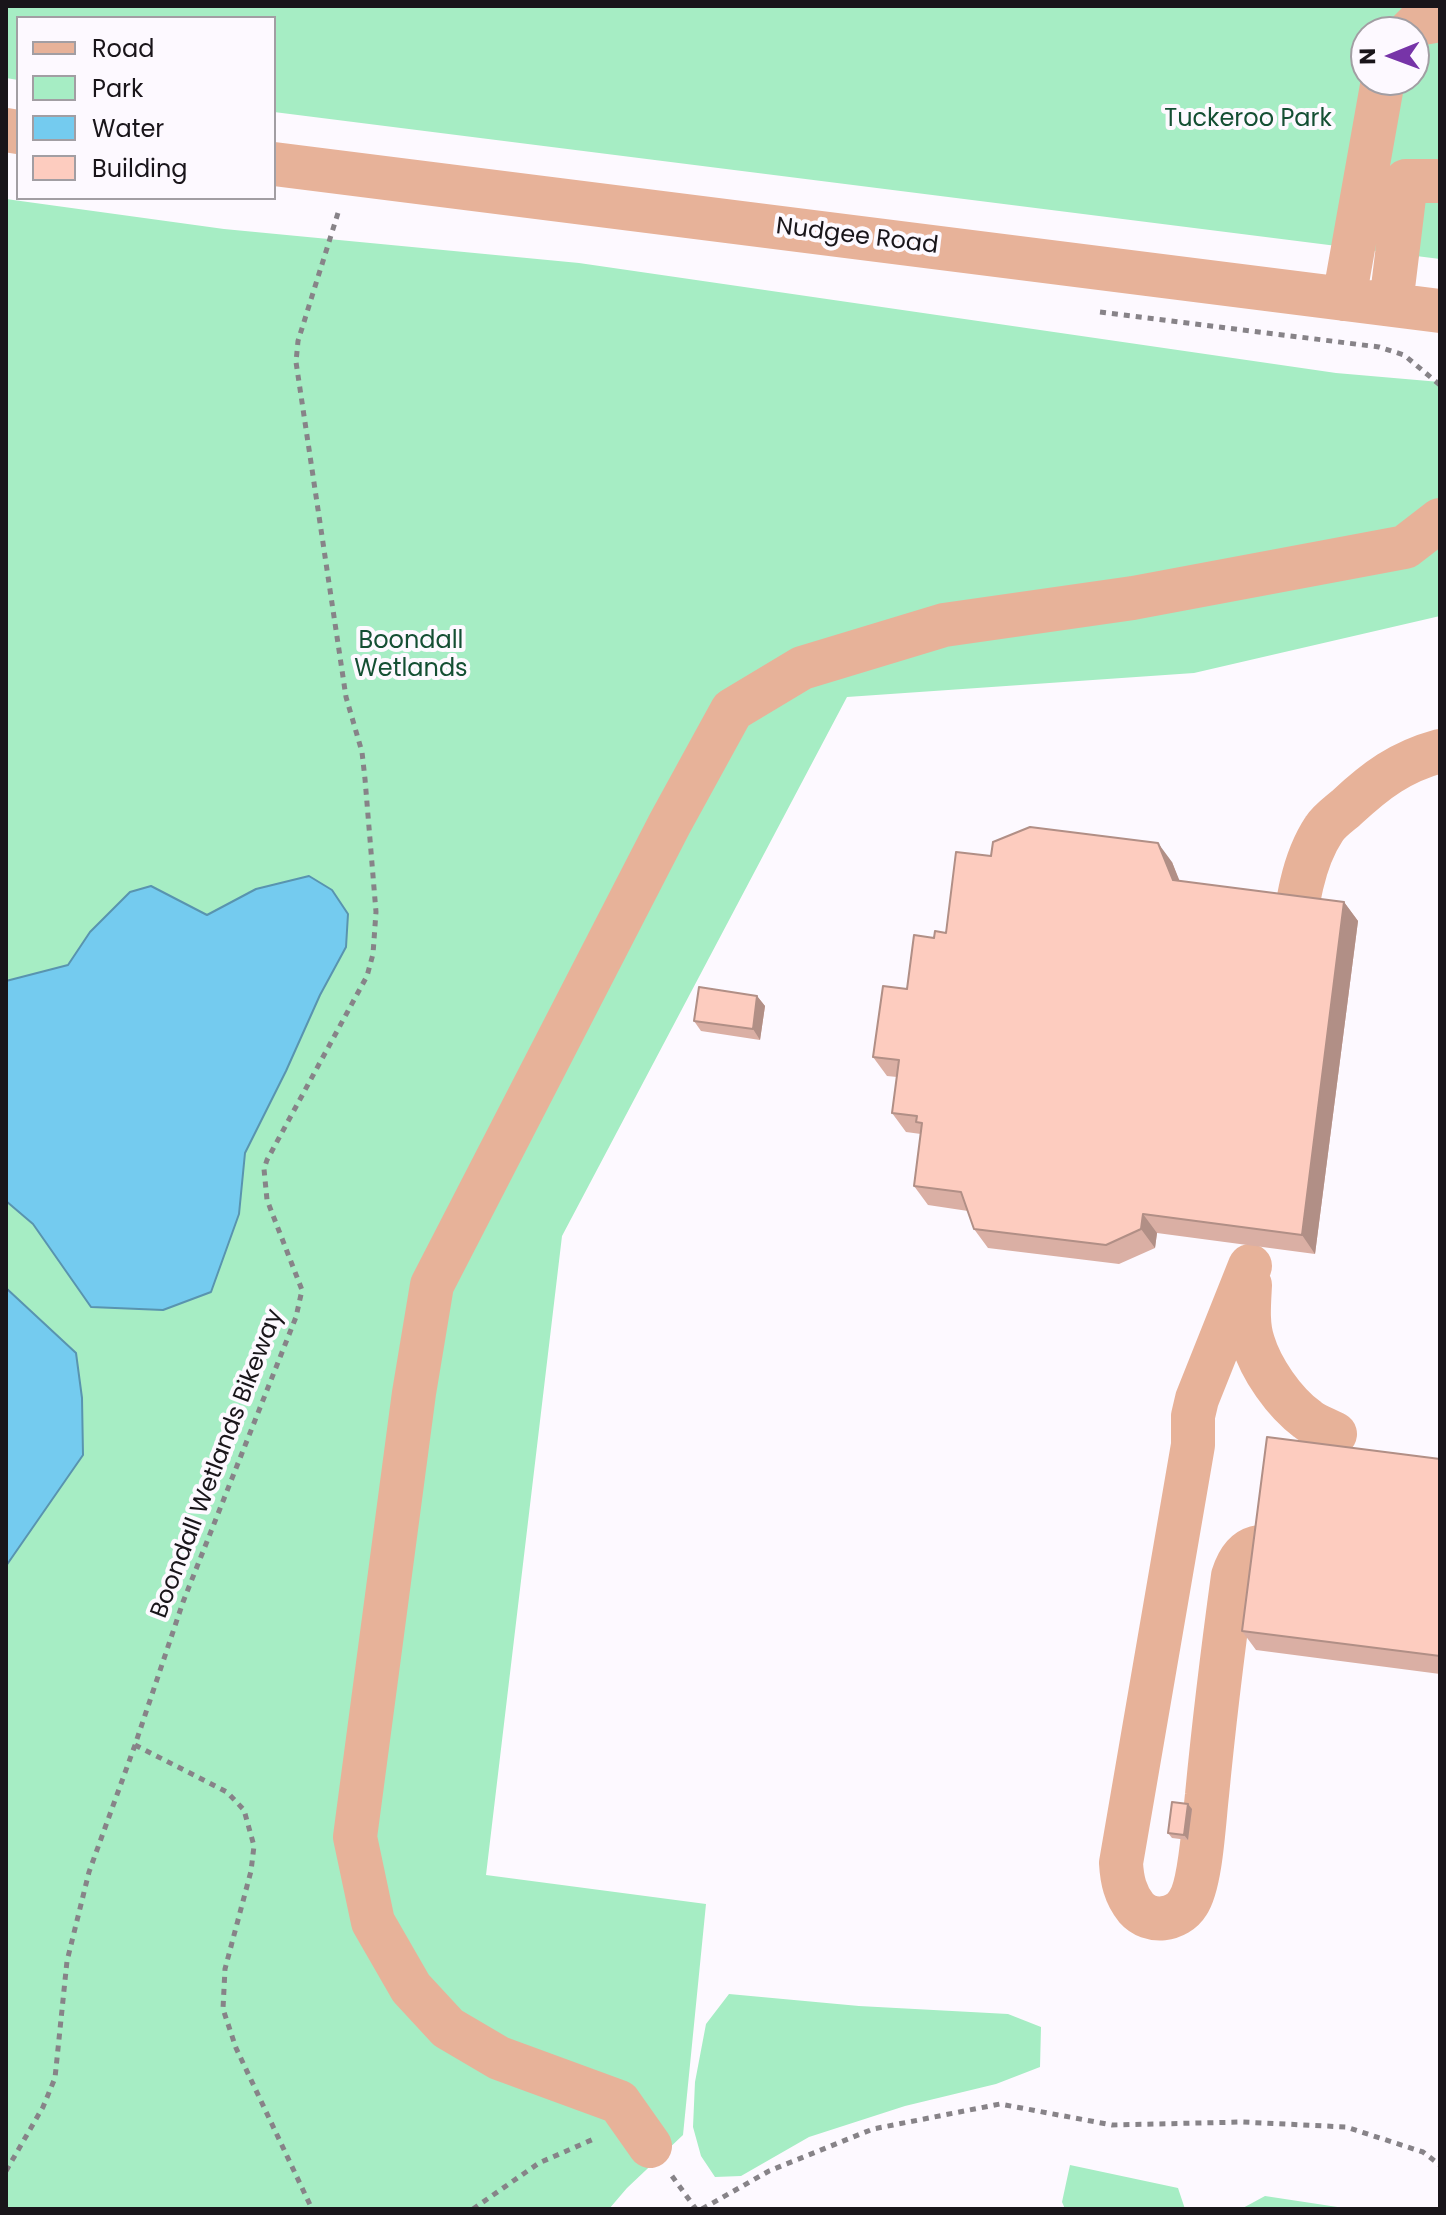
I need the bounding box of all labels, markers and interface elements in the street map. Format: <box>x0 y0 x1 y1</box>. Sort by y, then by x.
legend <box>16 16 276 200</box>
north arrow <box>1350 16 1430 96</box>
text: Road <box>92 32 154 65</box>
text: N <box>1352 48 1383 65</box>
text: Park <box>92 72 143 105</box>
park label: Tuckeroo Park <box>1164 106 1332 134</box>
text: Water <box>92 112 164 145</box>
text: Building <box>92 152 188 185</box>
street label: Nudgee Road <box>774 213 940 261</box>
park label: Boondall Wetlands <box>354 628 468 684</box>
street label: Boondall Wetlands Bikeway <box>146 1306 290 1622</box>

